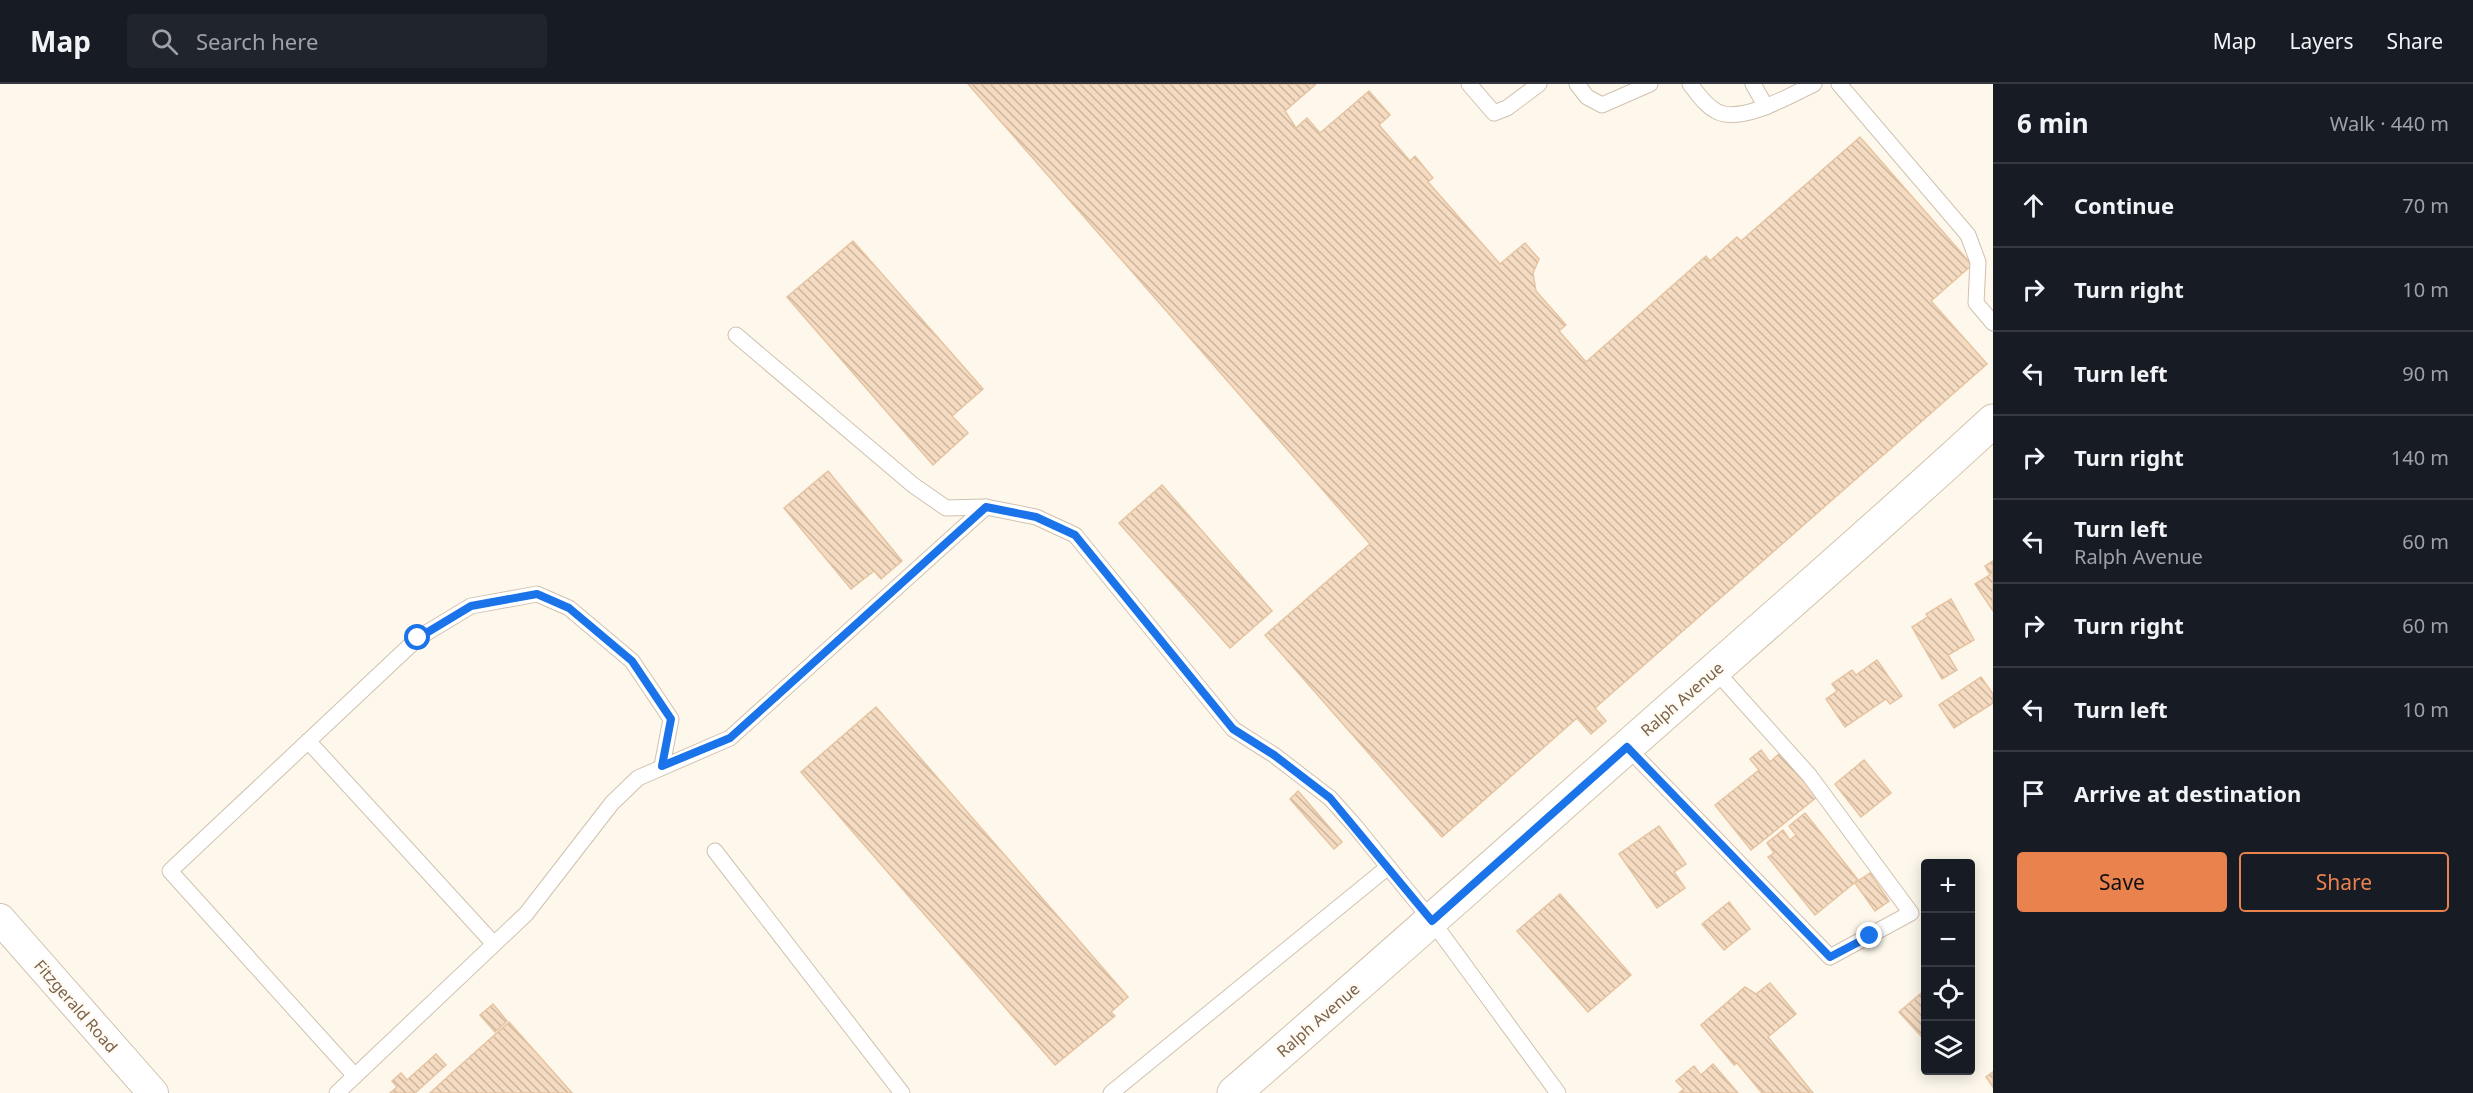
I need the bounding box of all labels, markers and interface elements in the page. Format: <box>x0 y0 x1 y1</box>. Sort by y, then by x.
search box <box>127 14 547 68</box>
text: Map <box>30 22 91 60</box>
icon: search <box>148 25 181 58</box>
text: Search here <box>196 26 318 56</box>
text: Map <box>2213 27 2257 55</box>
text: Layers <box>2290 27 2354 55</box>
text: Share <box>2387 27 2443 55</box>
text: 6 min <box>2017 105 2089 141</box>
text: Walk · 440 m <box>2330 110 2449 137</box>
icon: ahead <box>2017 189 2050 222</box>
text: Continue <box>2074 190 2174 220</box>
text: 70 m <box>2402 192 2449 219</box>
icon: right <box>2017 273 2050 306</box>
text: Turn right <box>2074 274 2184 304</box>
text: 10 m <box>2402 276 2449 303</box>
icon: left <box>2017 357 2050 390</box>
text: Turn left <box>2074 358 2168 388</box>
text: 90 m <box>2402 360 2449 387</box>
icon: right <box>2017 441 2050 474</box>
text: Turn right <box>2074 442 2184 472</box>
text: 140 m <box>2391 444 2449 471</box>
text: Turn left <box>2074 513 2168 543</box>
icon: left <box>2017 525 2050 558</box>
text: 60 m <box>2402 528 2449 555</box>
text: Ralph Avenue <box>2074 543 2203 570</box>
icon: right <box>2017 609 2050 642</box>
text: Turn right <box>2074 610 2184 640</box>
text: 60 m <box>2402 612 2449 639</box>
route start <box>404 624 430 650</box>
street label: Ralph Avenue <box>1636 657 1728 741</box>
icon: left <box>2017 693 2050 726</box>
text: Turn left <box>2074 694 2168 724</box>
text: 10 m <box>2402 696 2449 723</box>
icon: arrive <box>2017 777 2050 810</box>
text: Arrive at destination <box>2074 778 2301 808</box>
button: Save <box>2017 852 2227 912</box>
button: Share <box>2239 852 2449 912</box>
map controls <box>1921 859 1975 1075</box>
button: + <box>1921 859 1975 913</box>
button: − <box>1921 913 1975 967</box>
route end <box>1856 922 1882 948</box>
street label: Fitzgerald Road <box>30 955 122 1057</box>
button: locate <box>1921 967 1975 1021</box>
street label: Ralph Avenue <box>1272 978 1364 1062</box>
button: layers <box>1921 1021 1975 1075</box>

